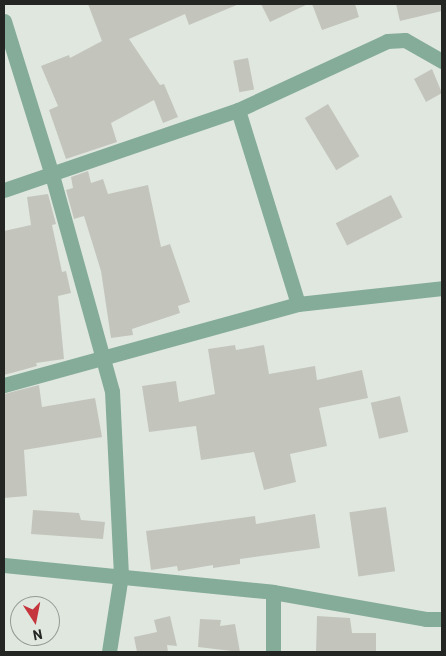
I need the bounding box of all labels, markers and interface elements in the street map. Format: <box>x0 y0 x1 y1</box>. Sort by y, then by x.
north arrow <box>10 596 60 646</box>
text: N <box>32 626 44 644</box>

